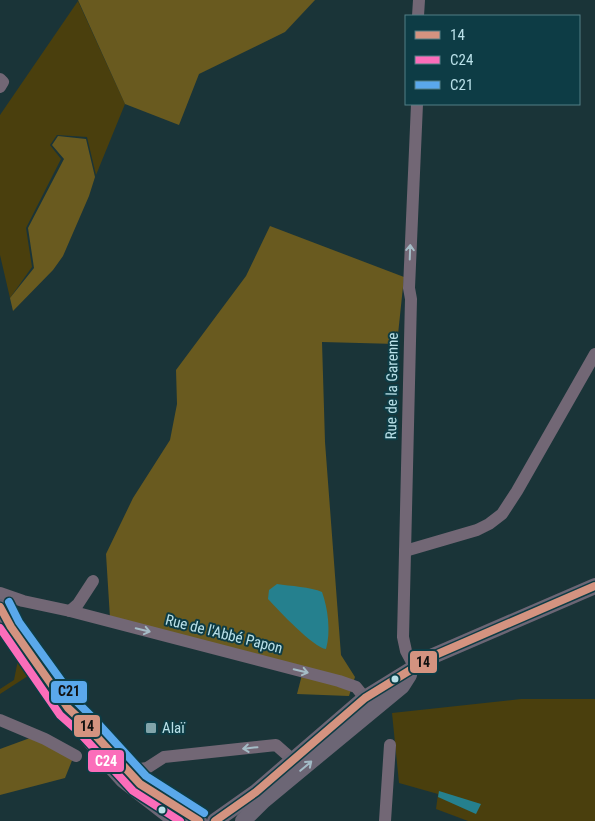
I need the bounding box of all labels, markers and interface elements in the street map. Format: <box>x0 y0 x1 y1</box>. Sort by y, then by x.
legend <box>405 15 580 105</box>
text: 14 <box>450 26 465 44</box>
text: C24 <box>450 51 473 69</box>
text: C21 <box>450 76 473 94</box>
one-way arrow <box>406 244 415 260</box>
street label: Rue de la Garenne <box>382 332 402 440</box>
street label: Rue de l'Abbé Papon <box>163 611 285 657</box>
one-way arrow <box>135 626 151 636</box>
line badge: 14 <box>409 650 438 674</box>
text: 14 <box>416 654 430 670</box>
one-way arrow <box>292 667 308 676</box>
unlabelled marker <box>390 674 400 684</box>
line badge: C21 <box>50 680 88 704</box>
text: C21 <box>58 683 80 699</box>
line badge: 14 <box>73 714 101 738</box>
text: 14 <box>80 718 94 734</box>
place label: Alaï <box>162 719 186 737</box>
marker: Alaï <box>144 721 158 735</box>
one-way arrow <box>242 743 258 753</box>
line badge: C24 <box>87 749 125 773</box>
text: C24 <box>95 753 117 769</box>
one-way arrow <box>299 760 312 771</box>
unlabelled marker <box>157 805 167 815</box>

